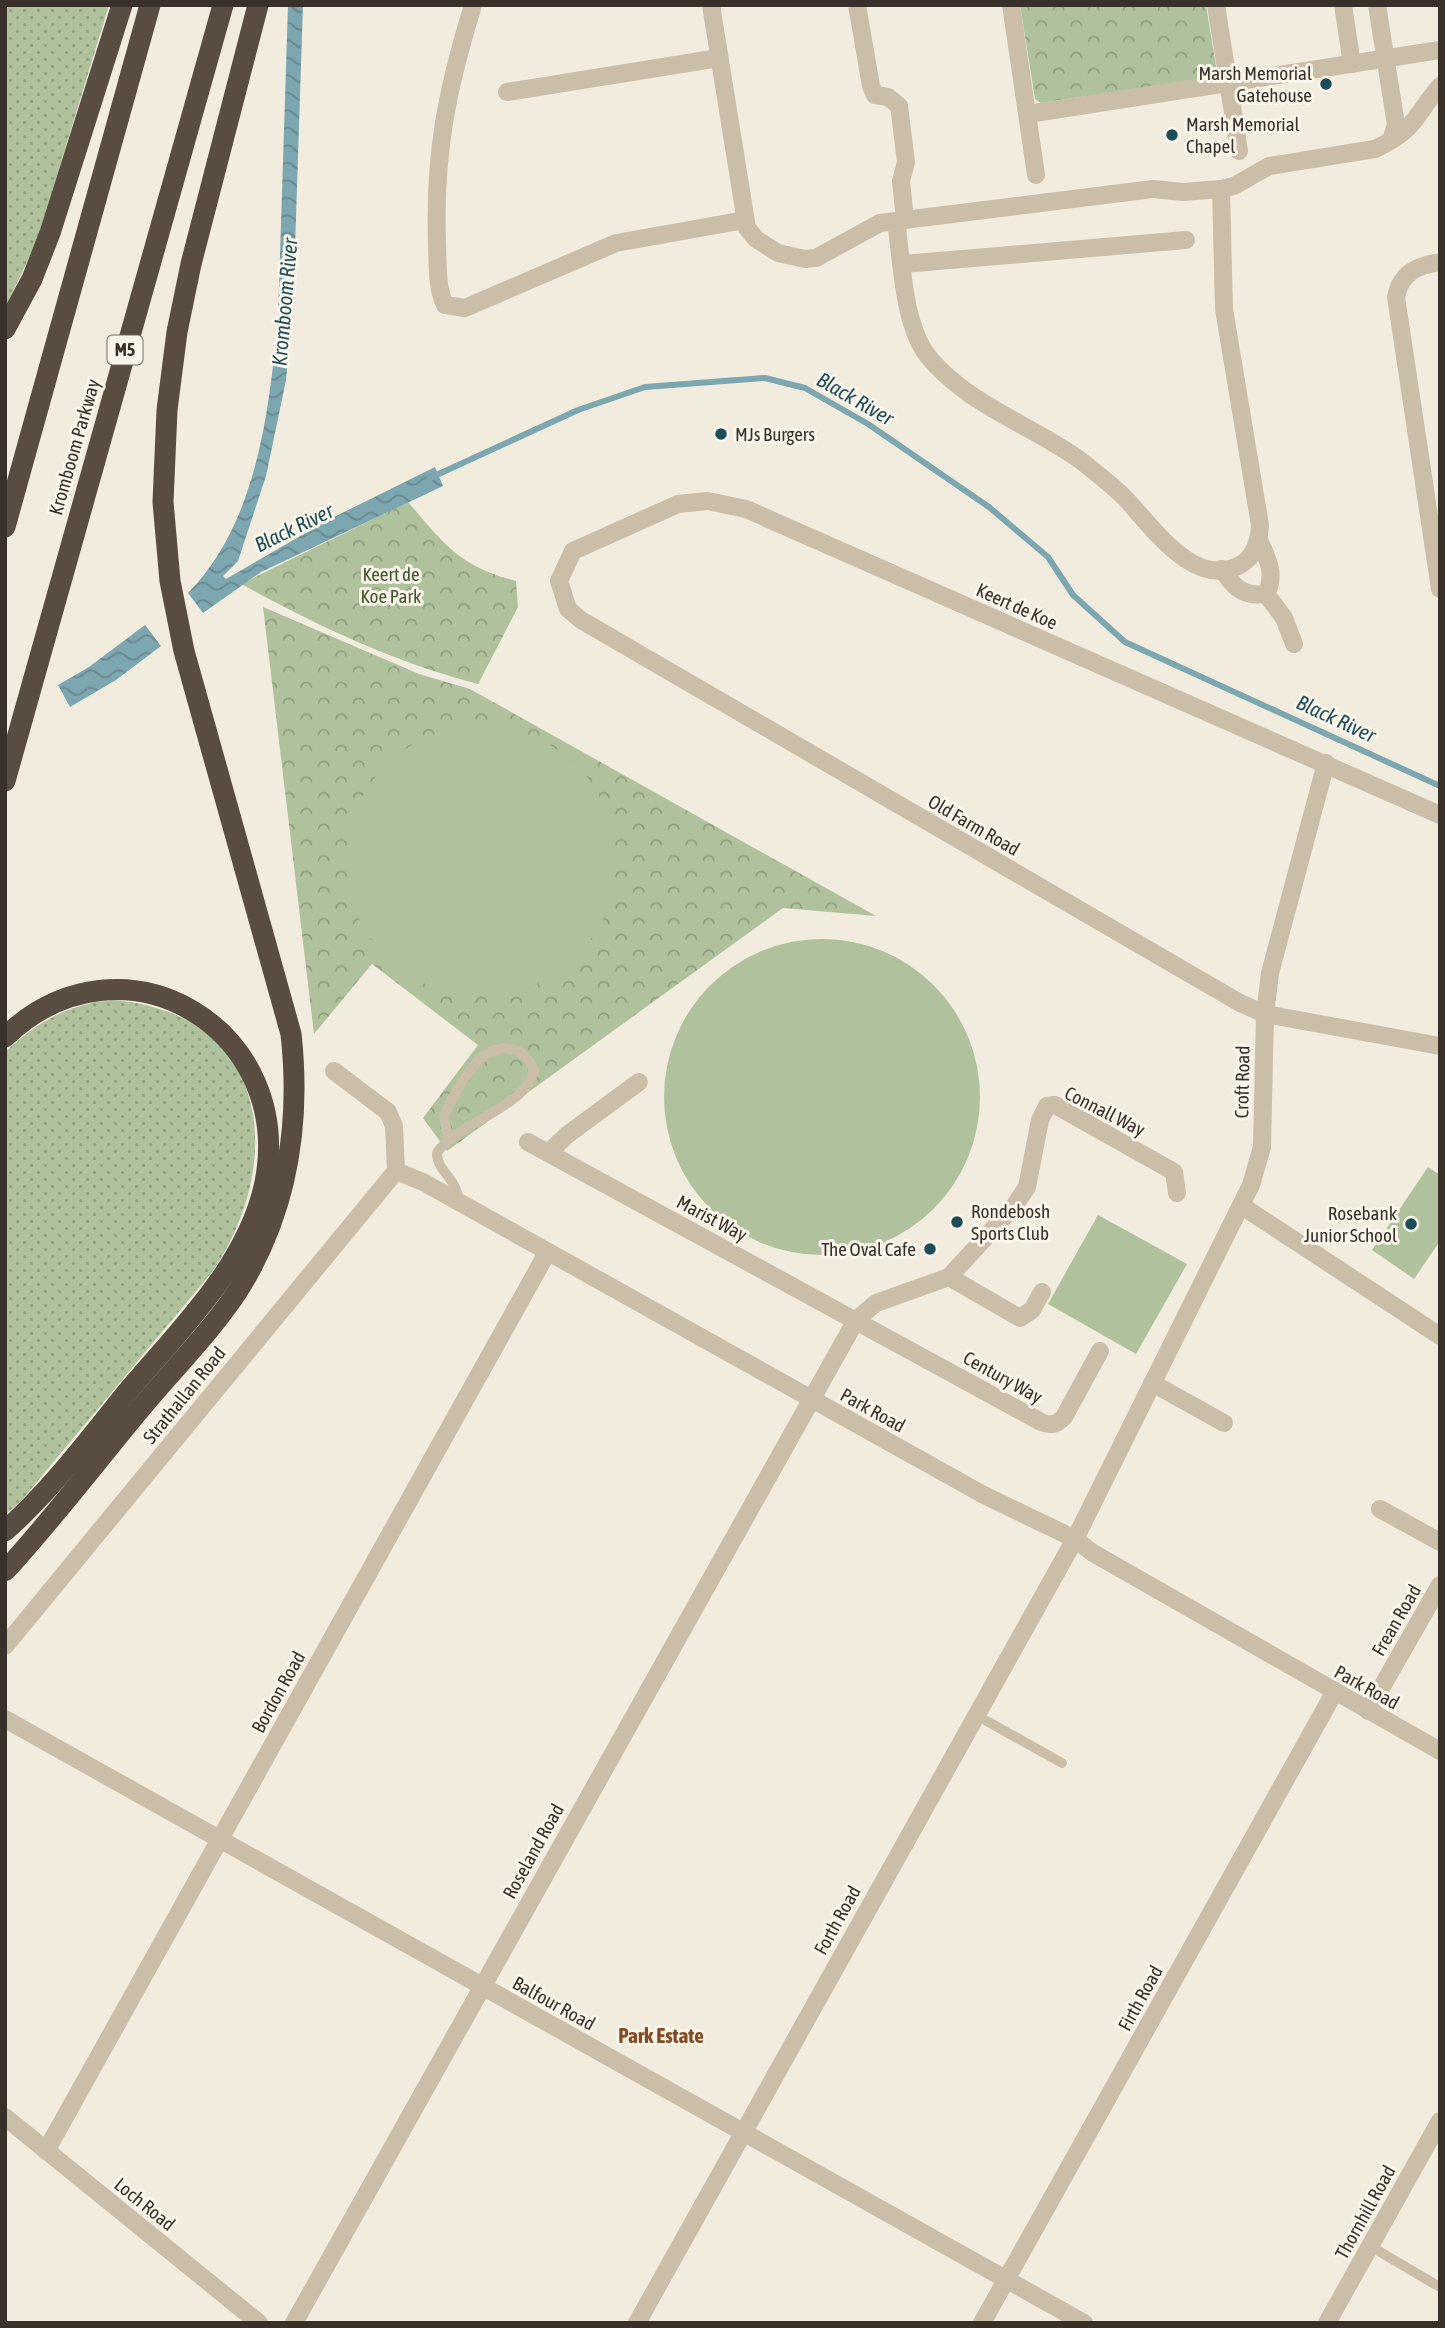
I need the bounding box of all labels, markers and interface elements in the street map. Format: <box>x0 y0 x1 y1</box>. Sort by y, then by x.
place label: Marsh Memorial Gatehouse <box>1198 62 1312 106</box>
marker: Marsh Memorial Gatehouse <box>1318 76 1334 92</box>
place label: Marsh Memorial Chapel <box>1186 113 1300 157</box>
marker: Marsh Memorial Chapel <box>1164 127 1180 143</box>
water label: Kromboom River <box>266 236 302 367</box>
road number: M5 <box>108 336 142 364</box>
water label: Black River <box>813 367 899 430</box>
street label: Kromboom Parkway <box>44 376 104 517</box>
place label: MJs Burgers <box>735 423 815 445</box>
marker: MJs Burgers <box>713 426 729 442</box>
water label: Black River <box>250 497 337 556</box>
park label: Keert de Koe Park <box>361 563 422 607</box>
street label: Keert de Koe <box>973 578 1061 634</box>
water label: Black River <box>1293 689 1380 747</box>
street label: Old Farm Road <box>924 790 1024 860</box>
street label: Croft Road <box>1230 1045 1254 1119</box>
street label: Connall Way <box>1061 1081 1149 1141</box>
street label: Marist Way <box>673 1190 751 1246</box>
place label: Rondebosh Sports Club <box>971 1200 1050 1244</box>
place label: Rosebank Junior School <box>1304 1202 1398 1246</box>
marker: Rondebosh Sports Club <box>949 1214 965 1230</box>
marker: Rosebank Junior School <box>1403 1216 1419 1232</box>
place label: The Oval Cafe <box>821 1238 916 1260</box>
marker: The Oval Cafe <box>922 1241 938 1257</box>
street label: Strathallan Road <box>138 1342 230 1448</box>
street label: Century Way <box>960 1346 1047 1408</box>
street label: Park Road <box>837 1383 909 1437</box>
street label: Frean Road <box>1367 1581 1425 1659</box>
street label: Bordon Road <box>247 1647 309 1737</box>
street label: Park Road <box>1331 1660 1403 1714</box>
street label: Roseland Road <box>498 1800 568 1902</box>
street label: Forth Road <box>809 1882 865 1958</box>
street label: Firth Road <box>1113 1962 1167 2034</box>
street label: Balfour Road <box>509 1971 599 2035</box>
district label: Park Estate <box>618 2023 704 2047</box>
street label: Thornhill Road <box>1330 2161 1400 2263</box>
street label: Loch Road <box>110 2173 180 2235</box>

